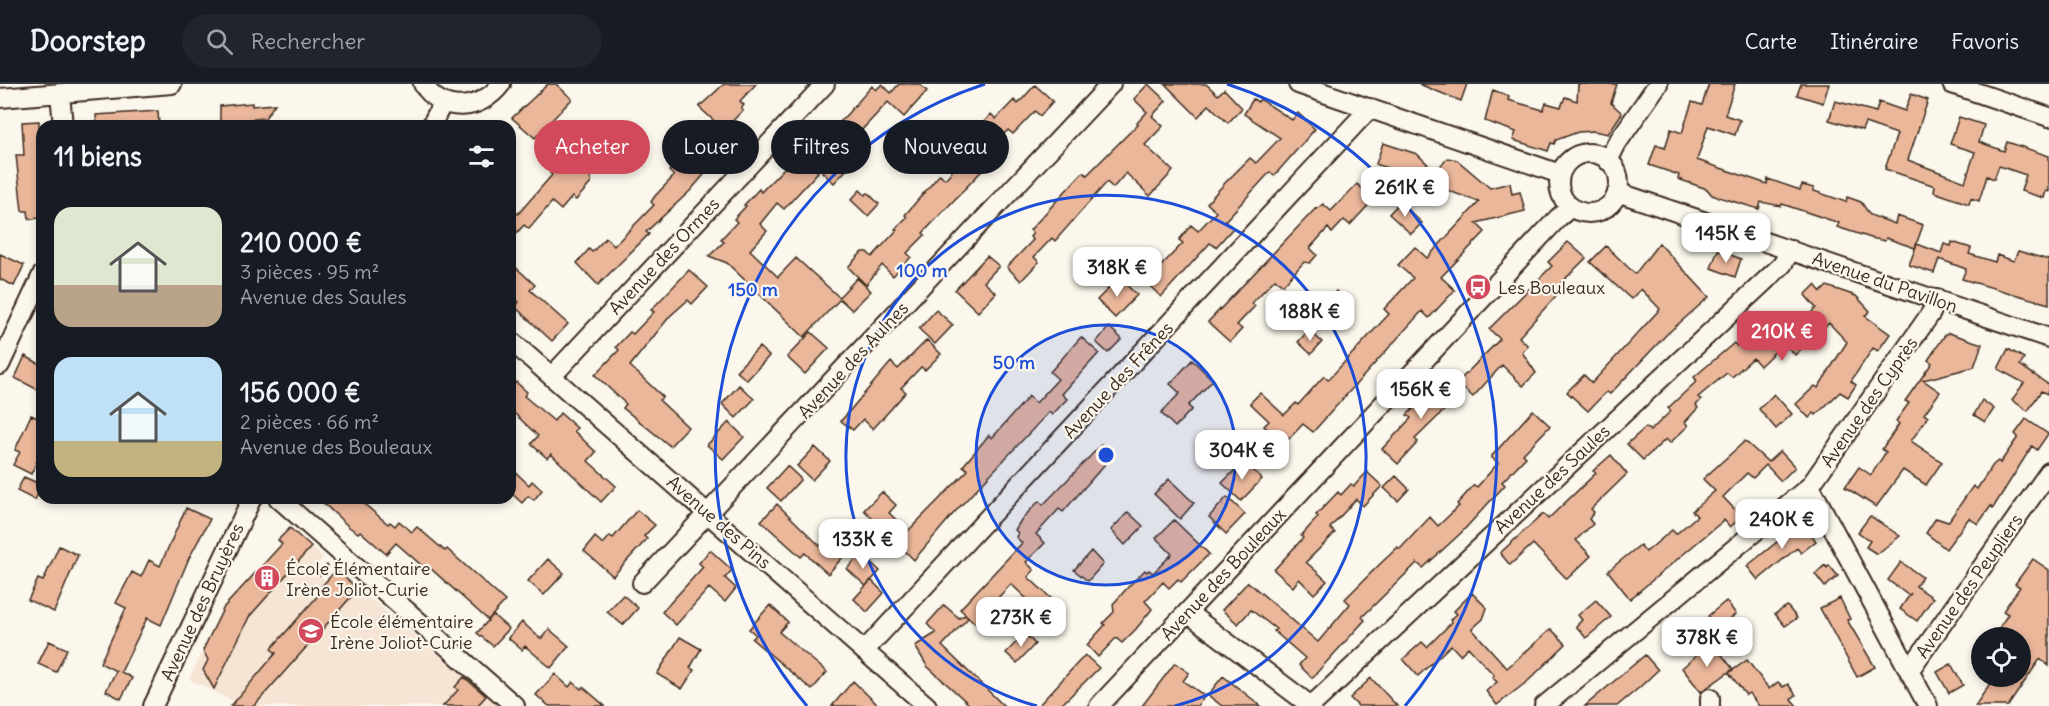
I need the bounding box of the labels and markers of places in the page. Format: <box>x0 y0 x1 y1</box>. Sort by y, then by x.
pin: 261K € <box>1356 167 1454 218</box>
pin: 145K € <box>1677 213 1775 264</box>
pin: 318K € <box>1068 247 1166 298</box>
bus stop icon: Les Bouleaux <box>1463 272 1493 302</box>
place label: Les Bouleaux <box>1498 276 1605 299</box>
pin: 188K € <box>1261 291 1359 342</box>
pin: 210K € <box>1733 311 1831 362</box>
pin: 156K € <box>1372 369 1470 420</box>
pin: 304K € <box>1193 430 1291 481</box>
centre of rings <box>1096 445 1116 465</box>
pin: 240K € <box>1733 499 1831 550</box>
pin: 133K € <box>814 519 912 570</box>
place label: École Élémentaire Irène Joliot-Curie <box>286 557 430 601</box>
building icon: École Élémentaire Irène Joliot-Curie <box>252 563 282 593</box>
pin: 273K € <box>972 597 1070 648</box>
place label: École élémentaire Irène Joliot-Curie <box>330 610 473 654</box>
school or university icon: École élémentaire Irène Joliot-Curie <box>296 616 326 646</box>
pin: 378K € <box>1658 617 1756 668</box>

